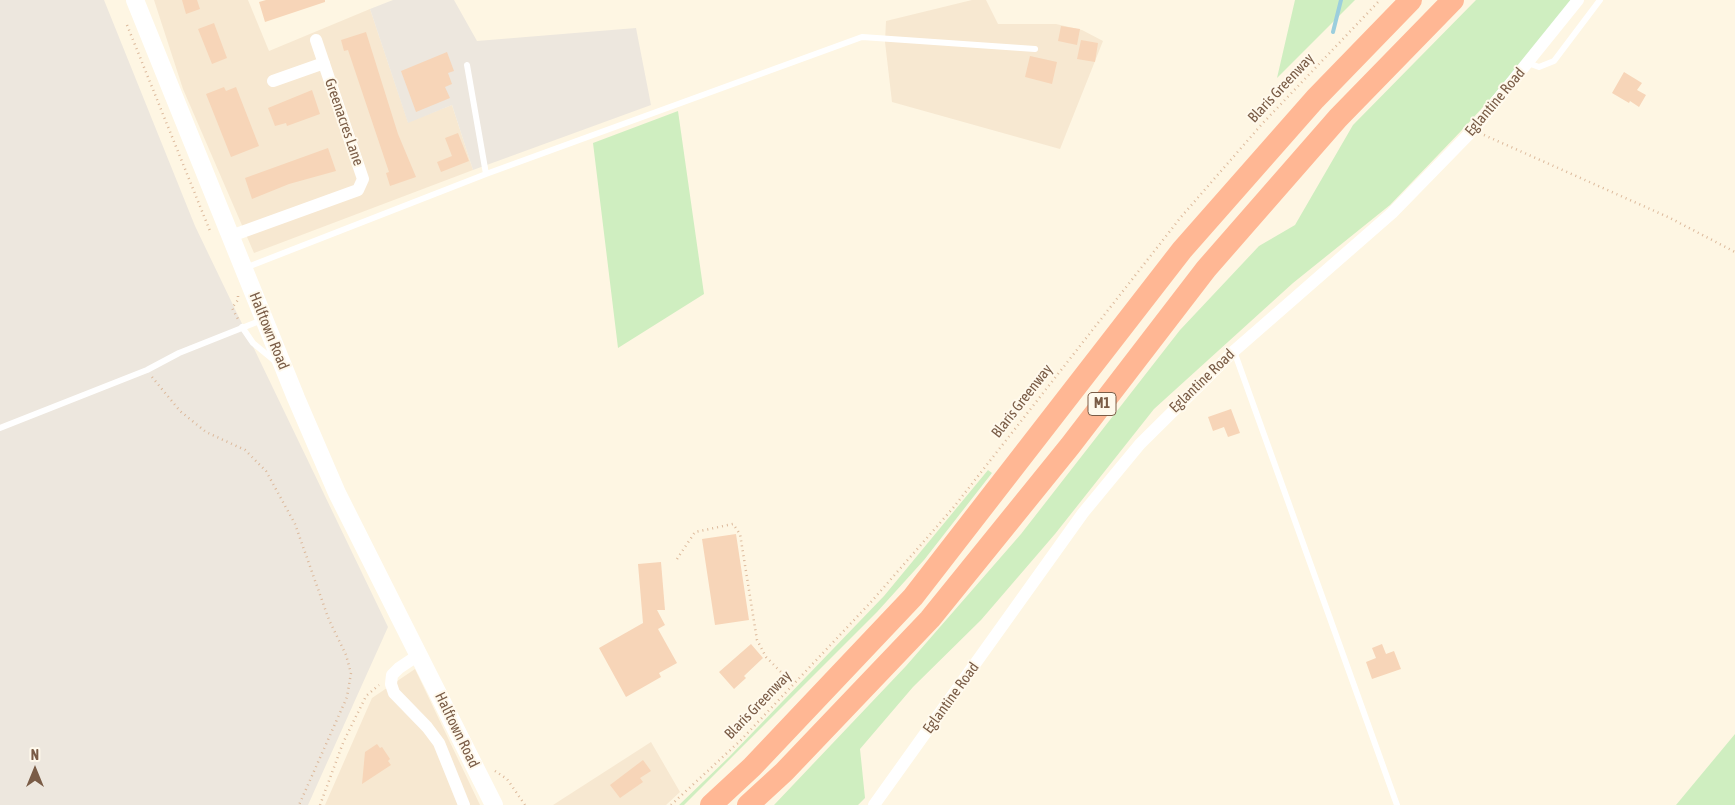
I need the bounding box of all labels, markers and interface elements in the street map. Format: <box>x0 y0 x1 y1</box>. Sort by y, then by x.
street label: Blaris Greenway <box>1244 50 1318 126</box>
street label: Eglantine Road <box>1461 64 1529 140</box>
street label: Greenacres Lane <box>321 76 367 168</box>
street label: Halftown Road <box>245 290 293 372</box>
street label: Eglantine Road <box>1166 345 1238 417</box>
street label: Blaris Greenway <box>988 361 1056 441</box>
road number: M1 <box>1088 392 1116 416</box>
street label: Eglantine Road <box>919 659 983 737</box>
street label: Blaris Greenway <box>721 667 795 743</box>
street label: Halftown Road <box>431 689 483 771</box>
north arrow <box>10 745 60 795</box>
text: N <box>31 747 39 763</box>

